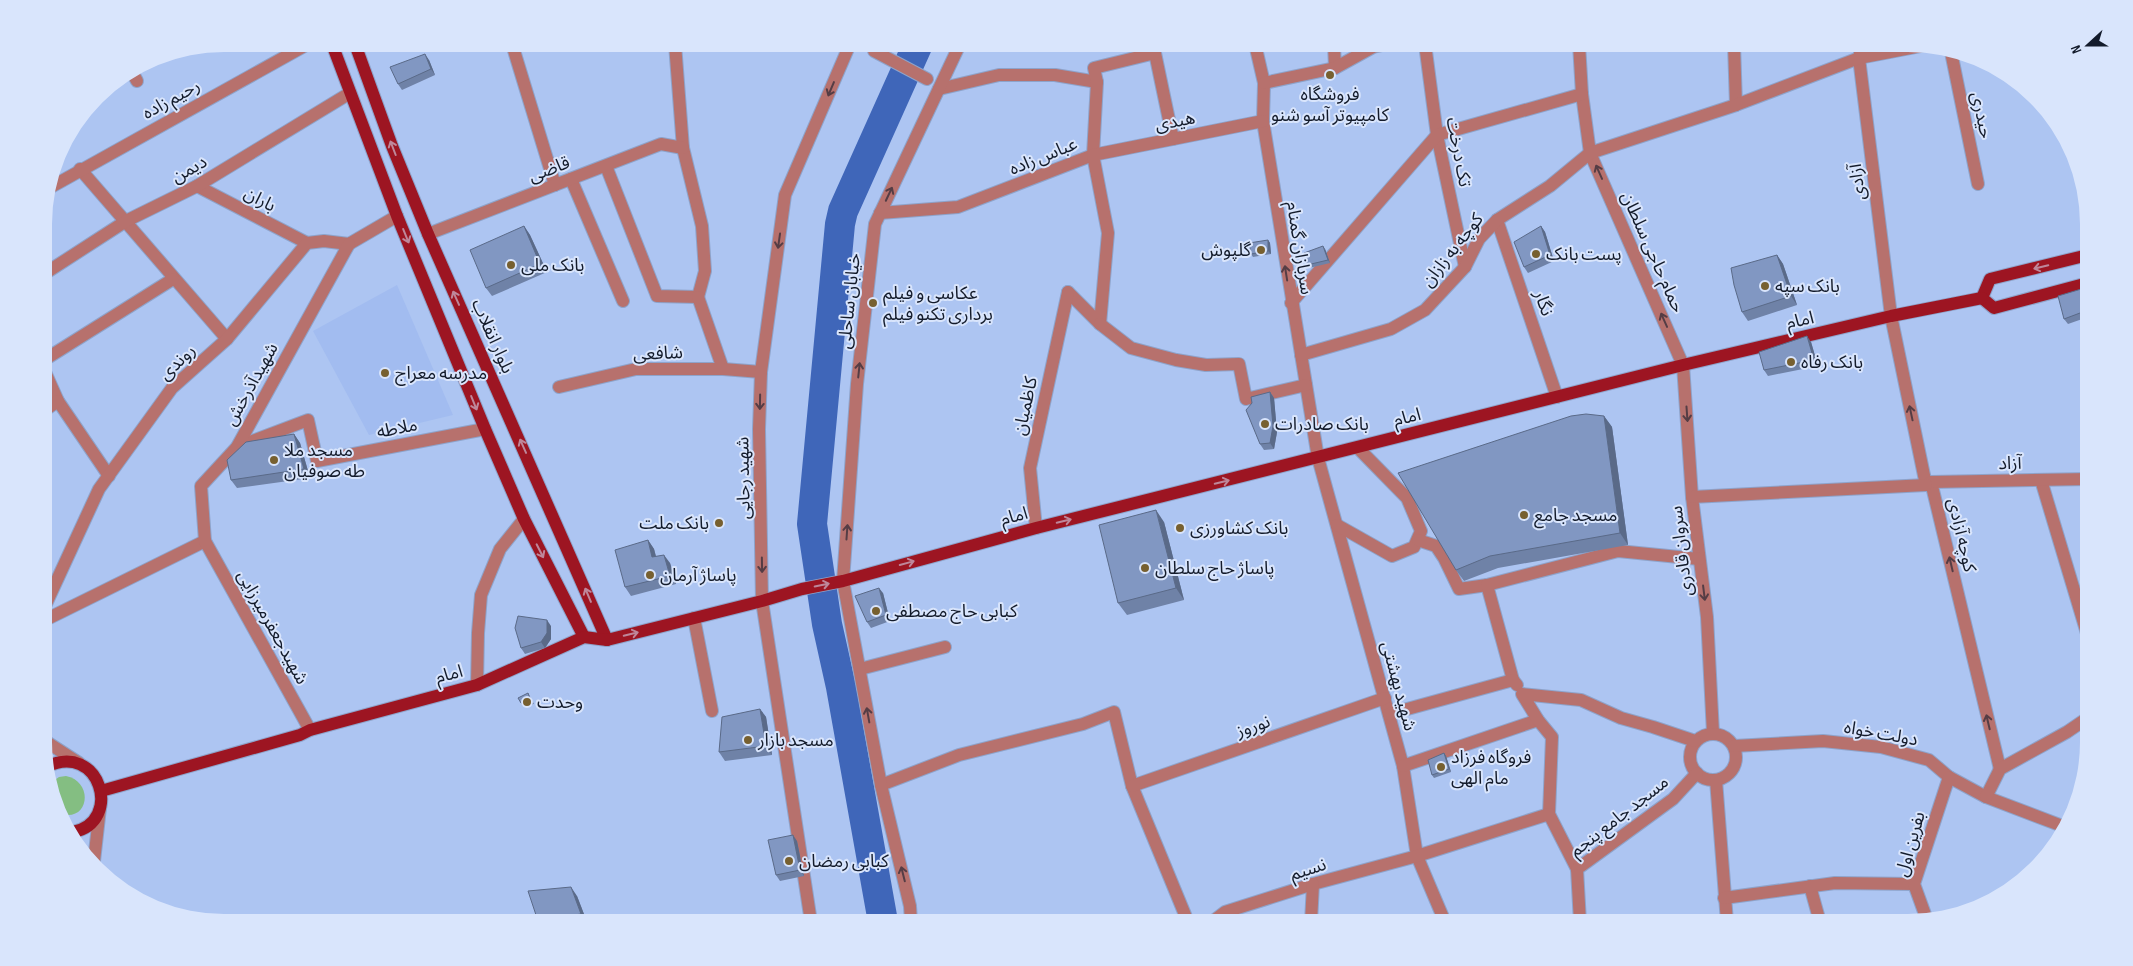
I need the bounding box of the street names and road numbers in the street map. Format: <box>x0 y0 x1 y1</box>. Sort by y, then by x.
street label: رحیم زاده <box>139 75 205 126</box>
street label: حیدری <box>1966 90 1997 140</box>
street label: هیدی <box>1153 107 1197 136</box>
street label: تک درخت <box>1441 115 1476 189</box>
street label: عباس زاده <box>1006 133 1080 180</box>
street label: دیمن <box>168 151 211 188</box>
street label: قاضی <box>525 152 573 187</box>
street label: آزادی <box>1845 162 1870 202</box>
street label: باران <box>240 182 279 216</box>
street label: حمام حاجی سلطان <box>1614 188 1689 317</box>
street label: سربازان گمنام <box>1279 200 1317 297</box>
street label: کوچه به زازان <box>1417 209 1488 291</box>
street label: خیابان ساحلی <box>834 252 865 350</box>
street label: نگار <box>1529 287 1558 319</box>
street label: بلوار انقلاب <box>467 296 518 377</box>
street label: امام <box>1784 307 1817 337</box>
street label: شهیدآذرخش <box>220 339 283 429</box>
street label: روندی <box>155 340 200 385</box>
street label: شافعی <box>633 342 683 365</box>
street label: کاظمیان <box>1009 374 1042 437</box>
street label: امام <box>1391 404 1424 434</box>
street label: ملاطه <box>375 414 419 443</box>
street label: شهید رجایی <box>732 436 755 520</box>
street label: آزاد <box>1998 453 2023 474</box>
street label: کوچه آزادی <box>1943 496 1980 575</box>
street label: امام <box>998 503 1031 533</box>
street label: سروان قادری <box>1666 505 1697 597</box>
street label: شهیدجعفرمیرزایی <box>233 567 313 688</box>
street label: شهید بهشتی <box>1377 639 1421 733</box>
street label: امام <box>433 661 466 691</box>
street label: نوروز <box>1232 711 1273 742</box>
street label: دولت خواه <box>1842 717 1919 750</box>
street label: مسجد جامع پنجم <box>1566 771 1675 864</box>
street label: بفرین اول <box>1891 809 1930 879</box>
street label: نسیم <box>1287 854 1330 887</box>

